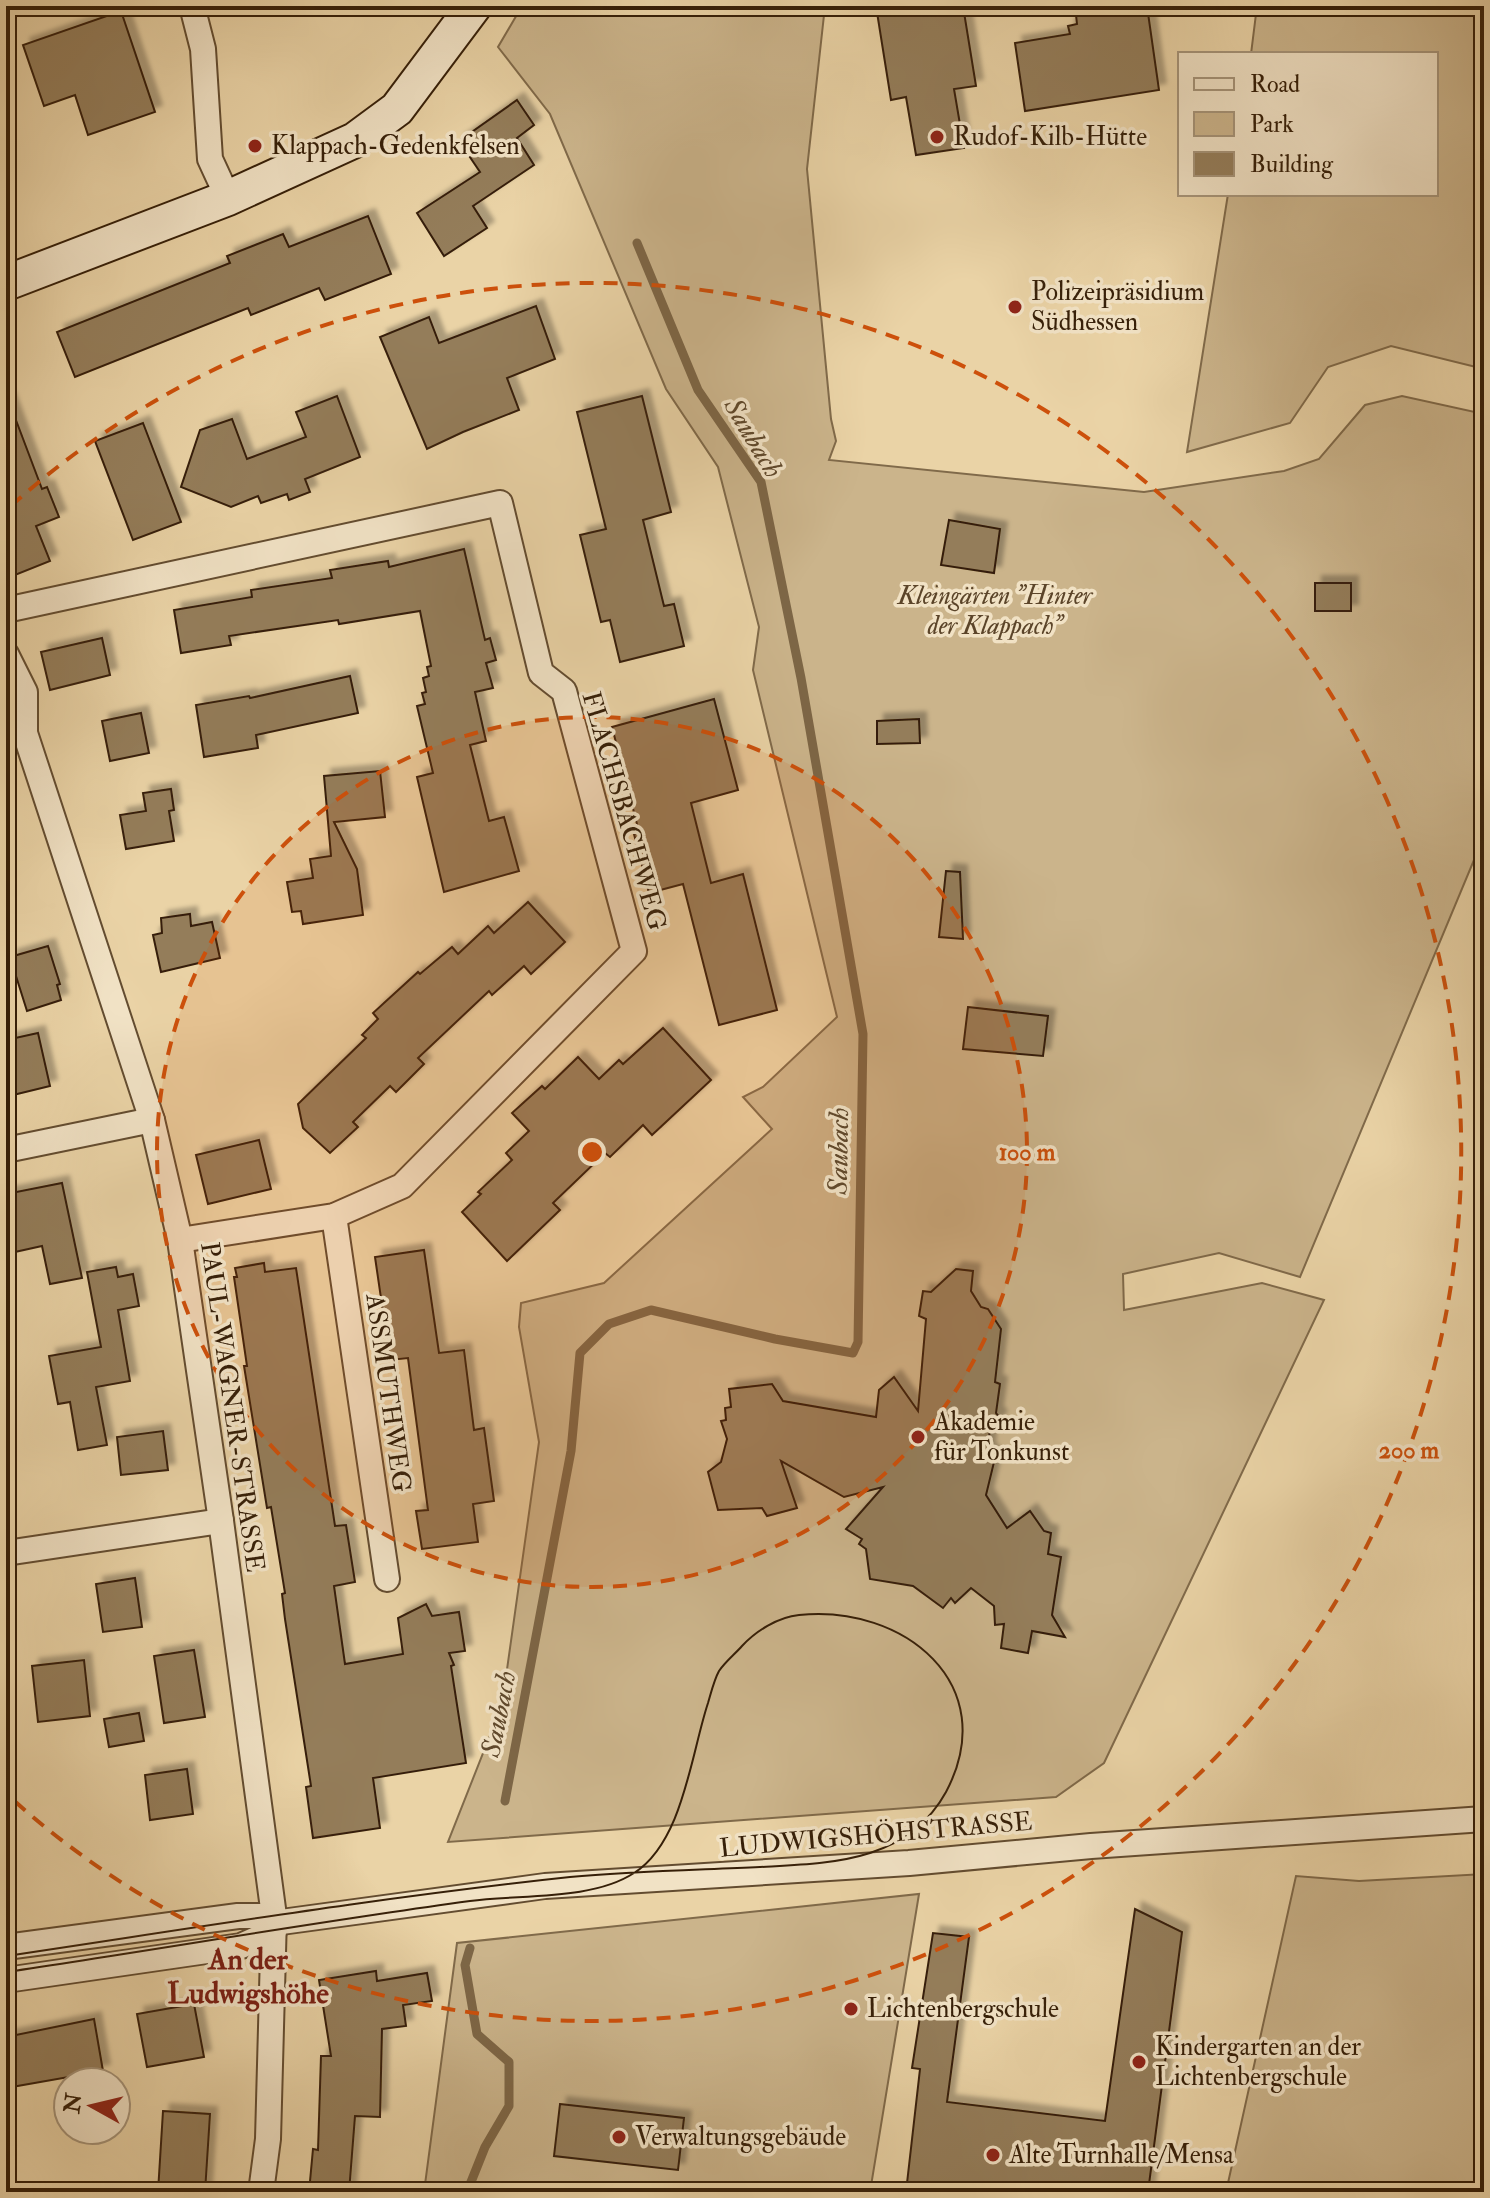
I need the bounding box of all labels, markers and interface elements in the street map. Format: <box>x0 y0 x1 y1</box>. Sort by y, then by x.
legend <box>1178 52 1438 196</box>
text: Road <box>1250 69 1300 100</box>
text: Park <box>1250 109 1294 140</box>
place label: Rudof-Kilb-Hütte <box>953 121 1147 153</box>
marker: Rudof-Kilb-Hütte <box>928 128 946 146</box>
place label: Klappach-Gedenkfelsen <box>271 130 520 163</box>
marker: Klappach-Gedenkfelsen <box>246 137 264 155</box>
text: Building <box>1250 149 1334 180</box>
place label: Polizeipräsidium Südhessen <box>1031 276 1204 338</box>
marker: Polizeipräsidium Südhessen <box>1006 298 1024 316</box>
water label: Saubach <box>715 391 790 484</box>
park label: Kleingärten "Hinter der Klappach" <box>896 580 1094 642</box>
street label: FLACHSBACHWEG <box>575 688 673 934</box>
water label: Saubach <box>821 1107 857 1196</box>
text: 100 m <box>999 1137 1056 1168</box>
centre of rings <box>578 1138 606 1166</box>
street label: PAUL-WAGNER-STRASSE <box>193 1240 271 1574</box>
street label: ASSMUTHWEG <box>358 1291 418 1494</box>
place label: Akademie für Tonkunst <box>933 1406 1069 1468</box>
marker: Akademie für Tonkunst <box>909 1428 927 1446</box>
text: 200 m <box>1379 1435 1440 1466</box>
water label: Saubach <box>473 1668 524 1761</box>
street label: LUDWIGSHÖHSTRASSE <box>718 1804 1034 1865</box>
district label: An der Ludwigshöhe <box>167 1941 329 2012</box>
place label: Lichtenbergschule <box>867 1993 1059 2025</box>
marker: Lichtenbergschule <box>842 2000 860 2018</box>
place label: Kindergarten an der Lichtenbergschule <box>1155 2031 1361 2093</box>
marker: Kindergarten an der Lichtenbergschule <box>1130 2053 1148 2071</box>
north arrow <box>52 2066 132 2146</box>
text: N <box>58 2091 88 2116</box>
place label: Verwaltungsgebäude <box>635 2121 846 2153</box>
marker: Verwaltungsgebäude <box>610 2128 628 2146</box>
place label: Alte Turnhalle/Mensa <box>1008 2139 1234 2171</box>
marker: Alte Turnhalle/Mensa <box>984 2146 1002 2164</box>

